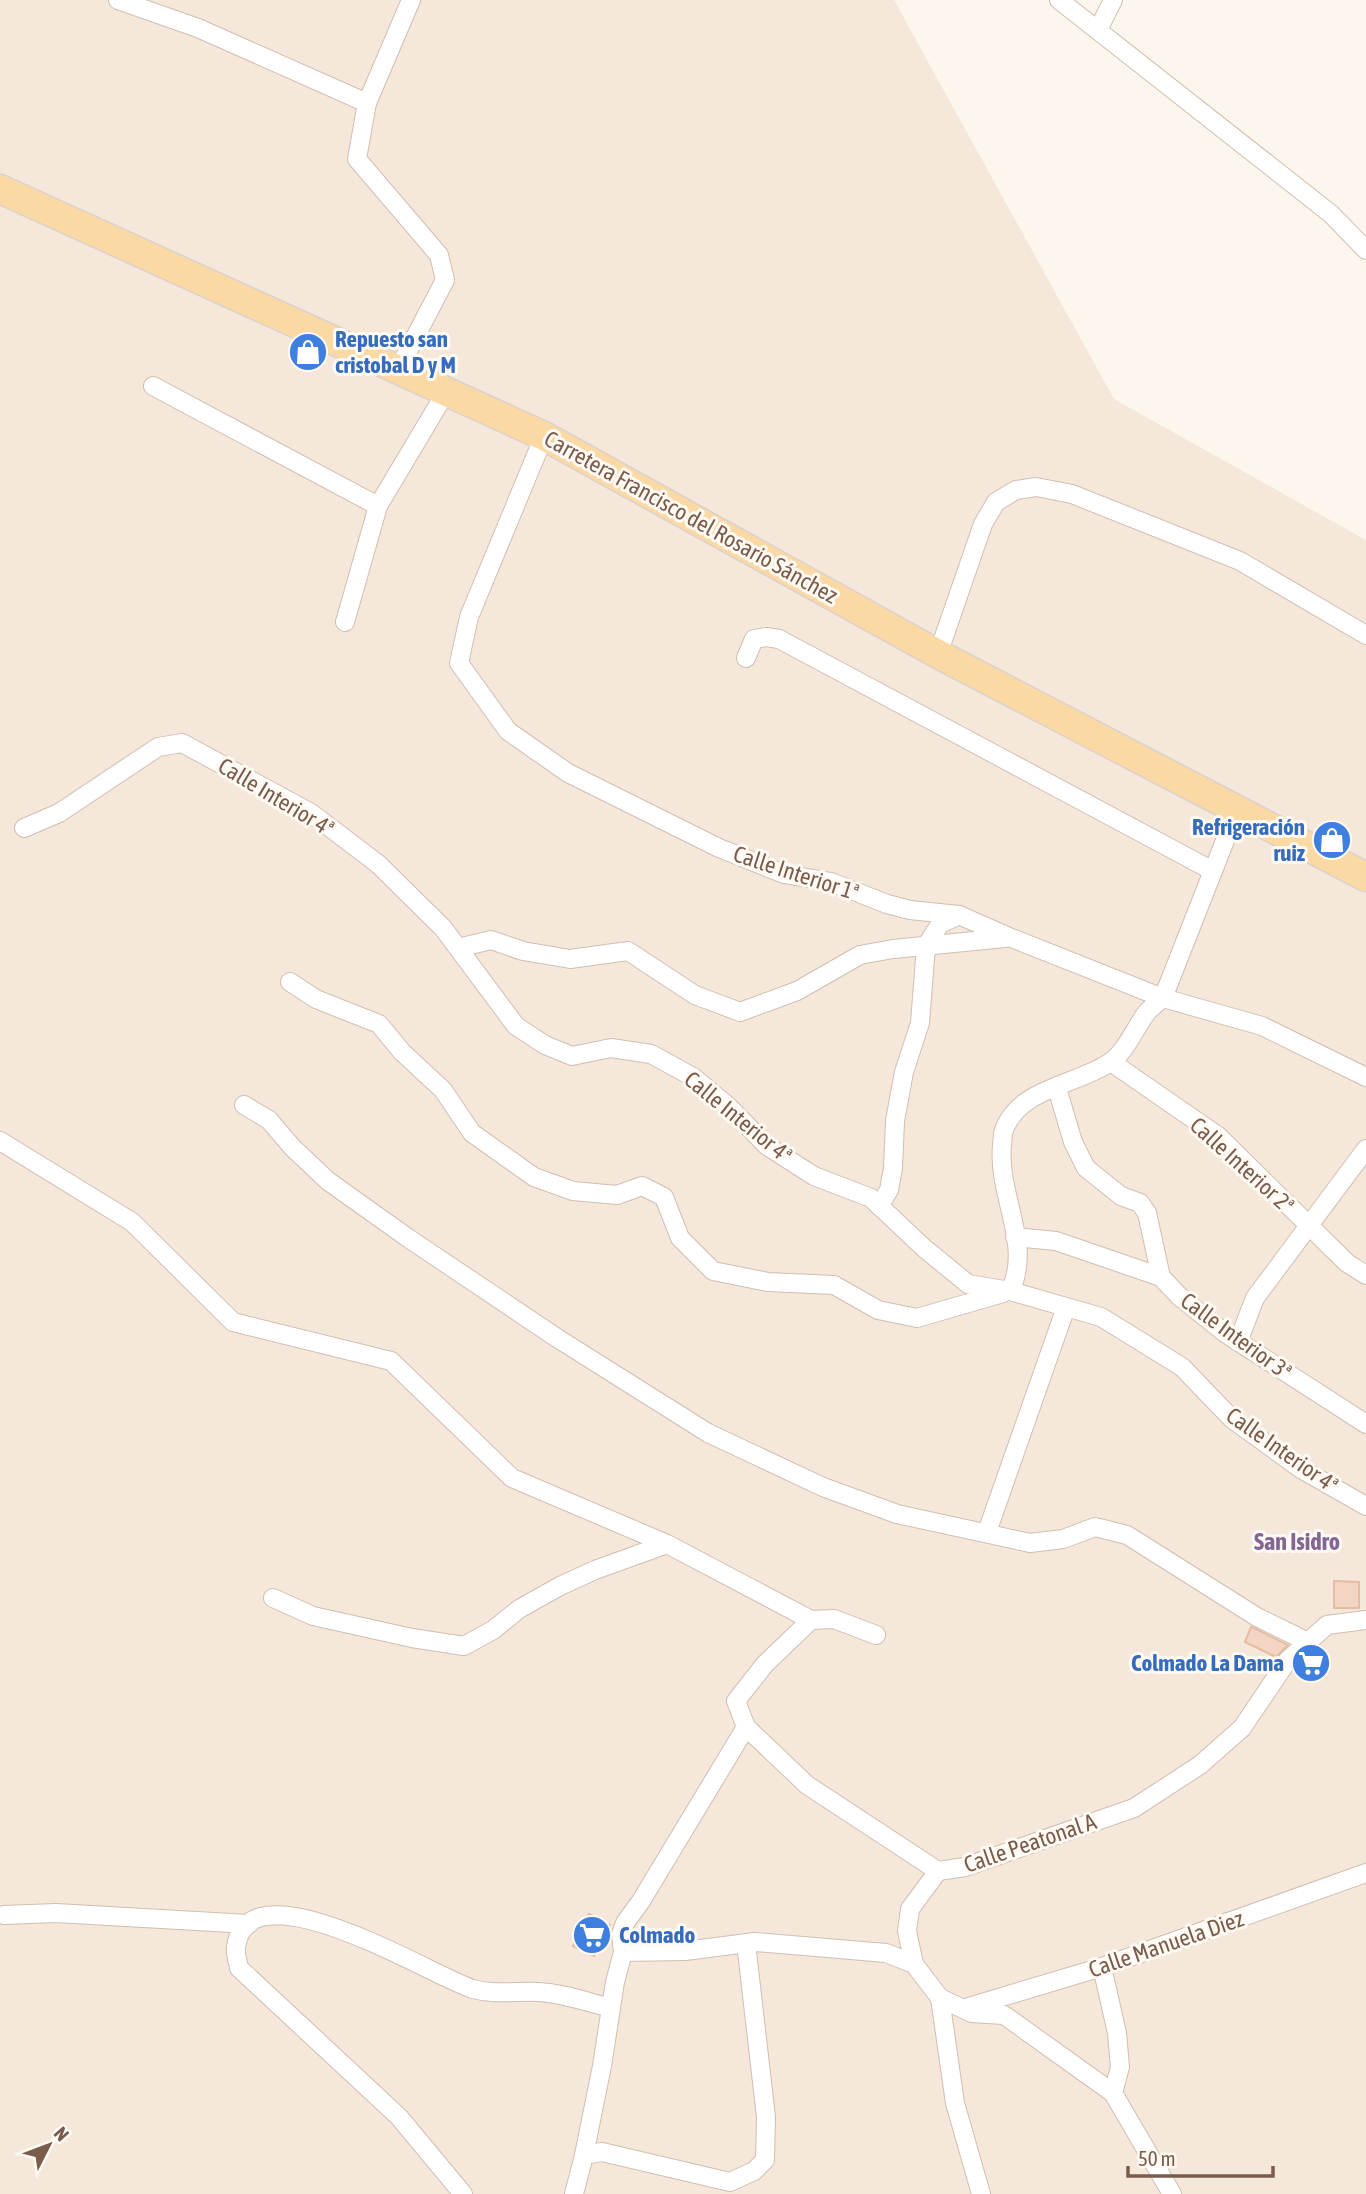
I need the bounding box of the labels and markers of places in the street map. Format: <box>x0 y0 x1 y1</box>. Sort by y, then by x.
place label: Repuesto san cristobal D y M <box>335 326 456 378</box>
shop icon: Repuesto san cristobal D y M <box>287 331 329 373</box>
place label: Refrigeración ruiz <box>1192 814 1306 866</box>
shop icon: Refrigeración ruiz <box>1311 819 1353 861</box>
supermarket icon: Colmado La Dama <box>1290 1642 1332 1684</box>
place label: Colmado La Dama <box>1131 1650 1284 1676</box>
supermarket icon: Colmado <box>571 1914 613 1956</box>
place label: Colmado <box>619 1922 695 1948</box>

